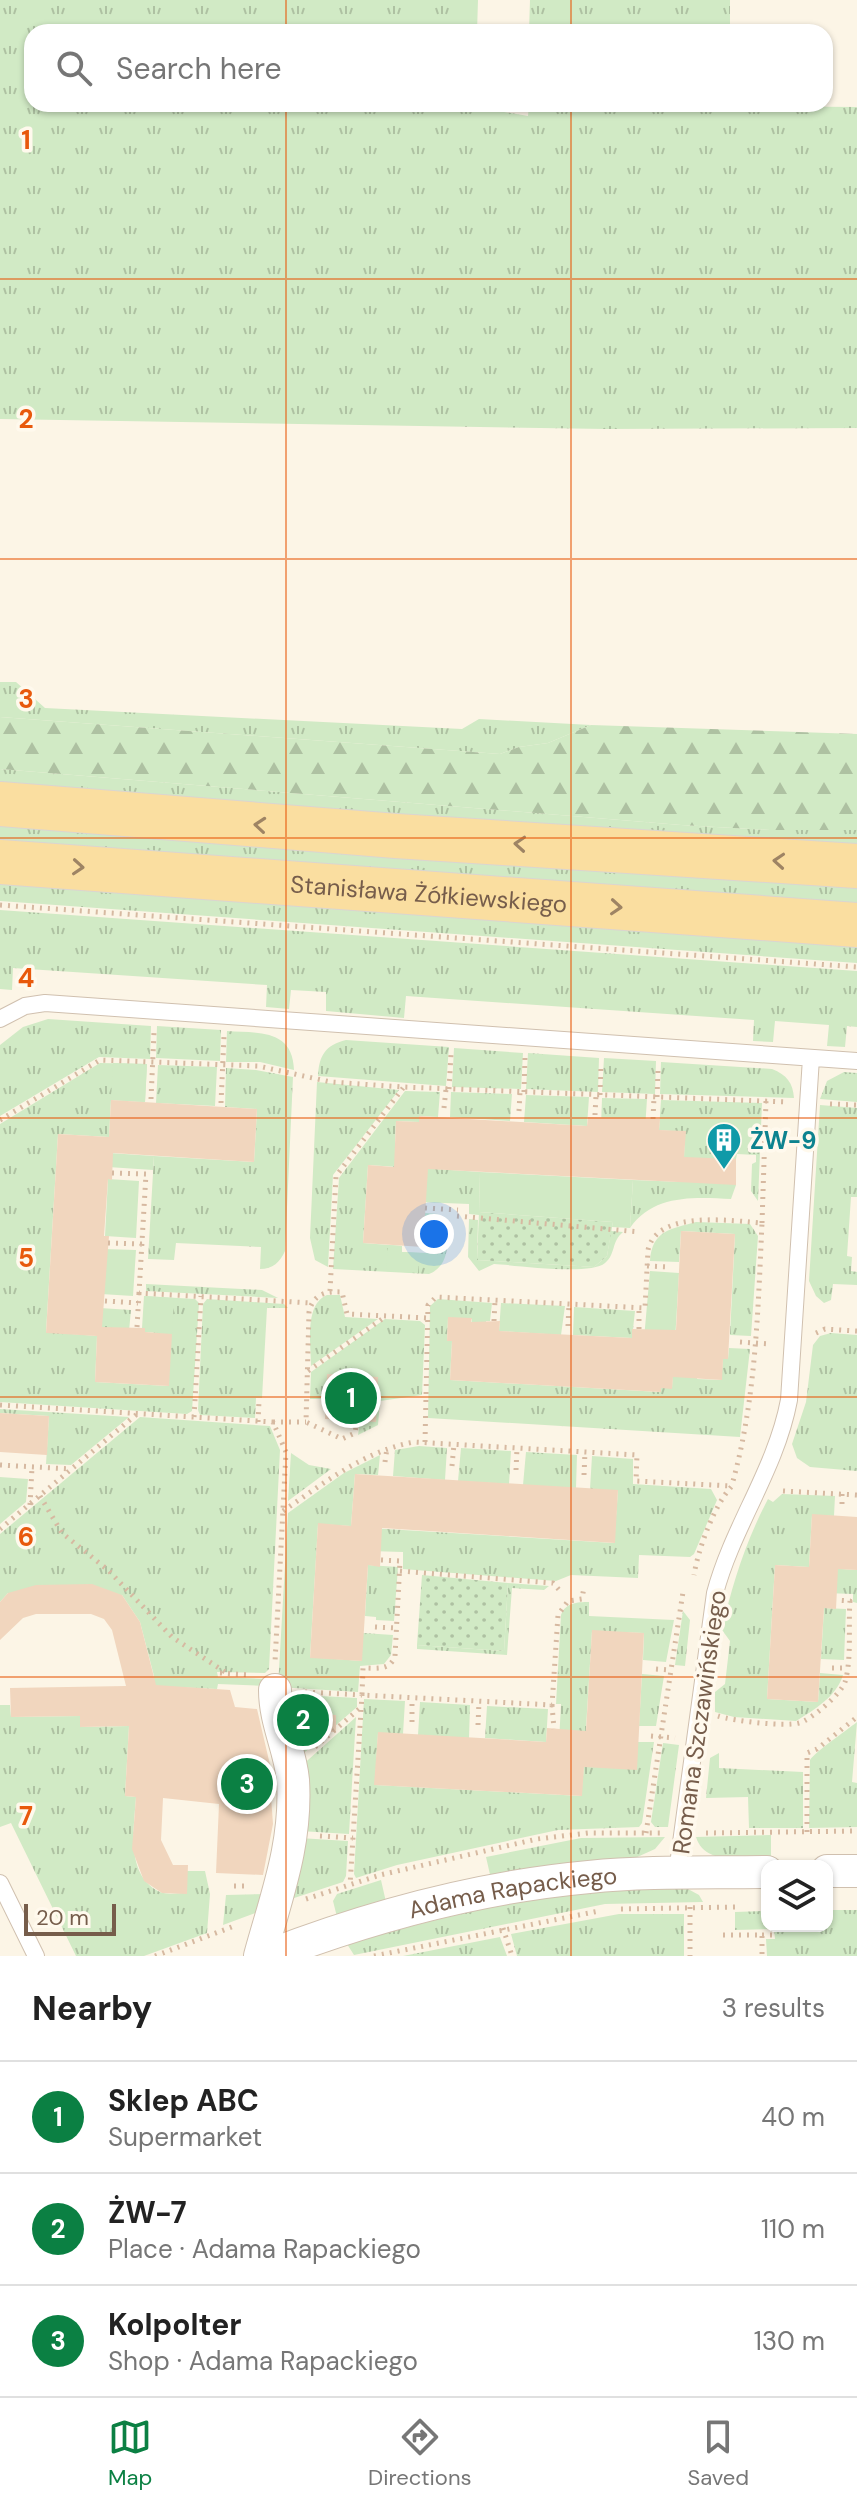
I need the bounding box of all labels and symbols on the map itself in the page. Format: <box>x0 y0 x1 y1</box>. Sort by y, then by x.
text: 1 <box>21 123 31 157</box>
text: 2 <box>18 402 34 436</box>
text: 3 <box>18 682 34 716</box>
one-way arrow <box>253 817 266 834</box>
one-way arrow <box>513 836 526 853</box>
one-way arrow <box>772 853 785 870</box>
one-way arrow <box>72 858 85 875</box>
street label: Stanisława Żółkiewskiego <box>289 868 568 919</box>
one-way arrow <box>610 898 623 915</box>
text: 4 <box>18 961 34 995</box>
building icon: ŻW-9 <box>705 1121 743 1171</box>
place label: ŻW-9 <box>750 1125 817 1156</box>
your location <box>414 1214 454 1254</box>
text: 5 <box>18 1241 34 1275</box>
pin: 1 <box>325 1368 377 1428</box>
text: 6 <box>18 1520 34 1554</box>
street label: Romana Szczawińskiego <box>665 1588 733 1856</box>
pin: 2 <box>277 1690 329 1750</box>
pin: 3 <box>221 1754 273 1814</box>
text: 7 <box>19 1799 33 1833</box>
street label: Adama Rapackiego <box>405 1859 618 1925</box>
scale bar <box>24 1900 116 1936</box>

